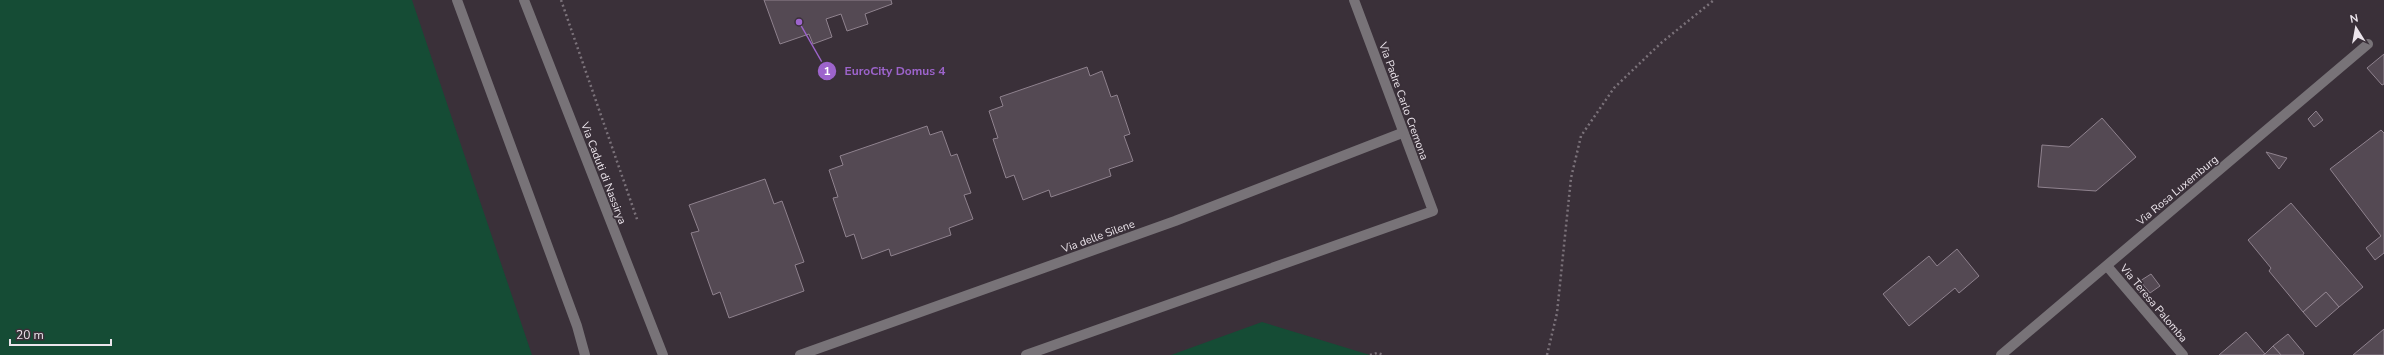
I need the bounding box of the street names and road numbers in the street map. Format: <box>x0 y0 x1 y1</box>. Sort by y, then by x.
street label: Via Padre Carlo Cremona <box>1375 39 1432 162</box>
street label: Via Caduti di Nassirya <box>577 119 630 227</box>
street label: Via Rosa Luxemburg <box>2133 152 2221 230</box>
street label: Via delle Silene <box>1059 216 1137 257</box>
street label: Via Teresa Palomba <box>2116 260 2191 346</box>

